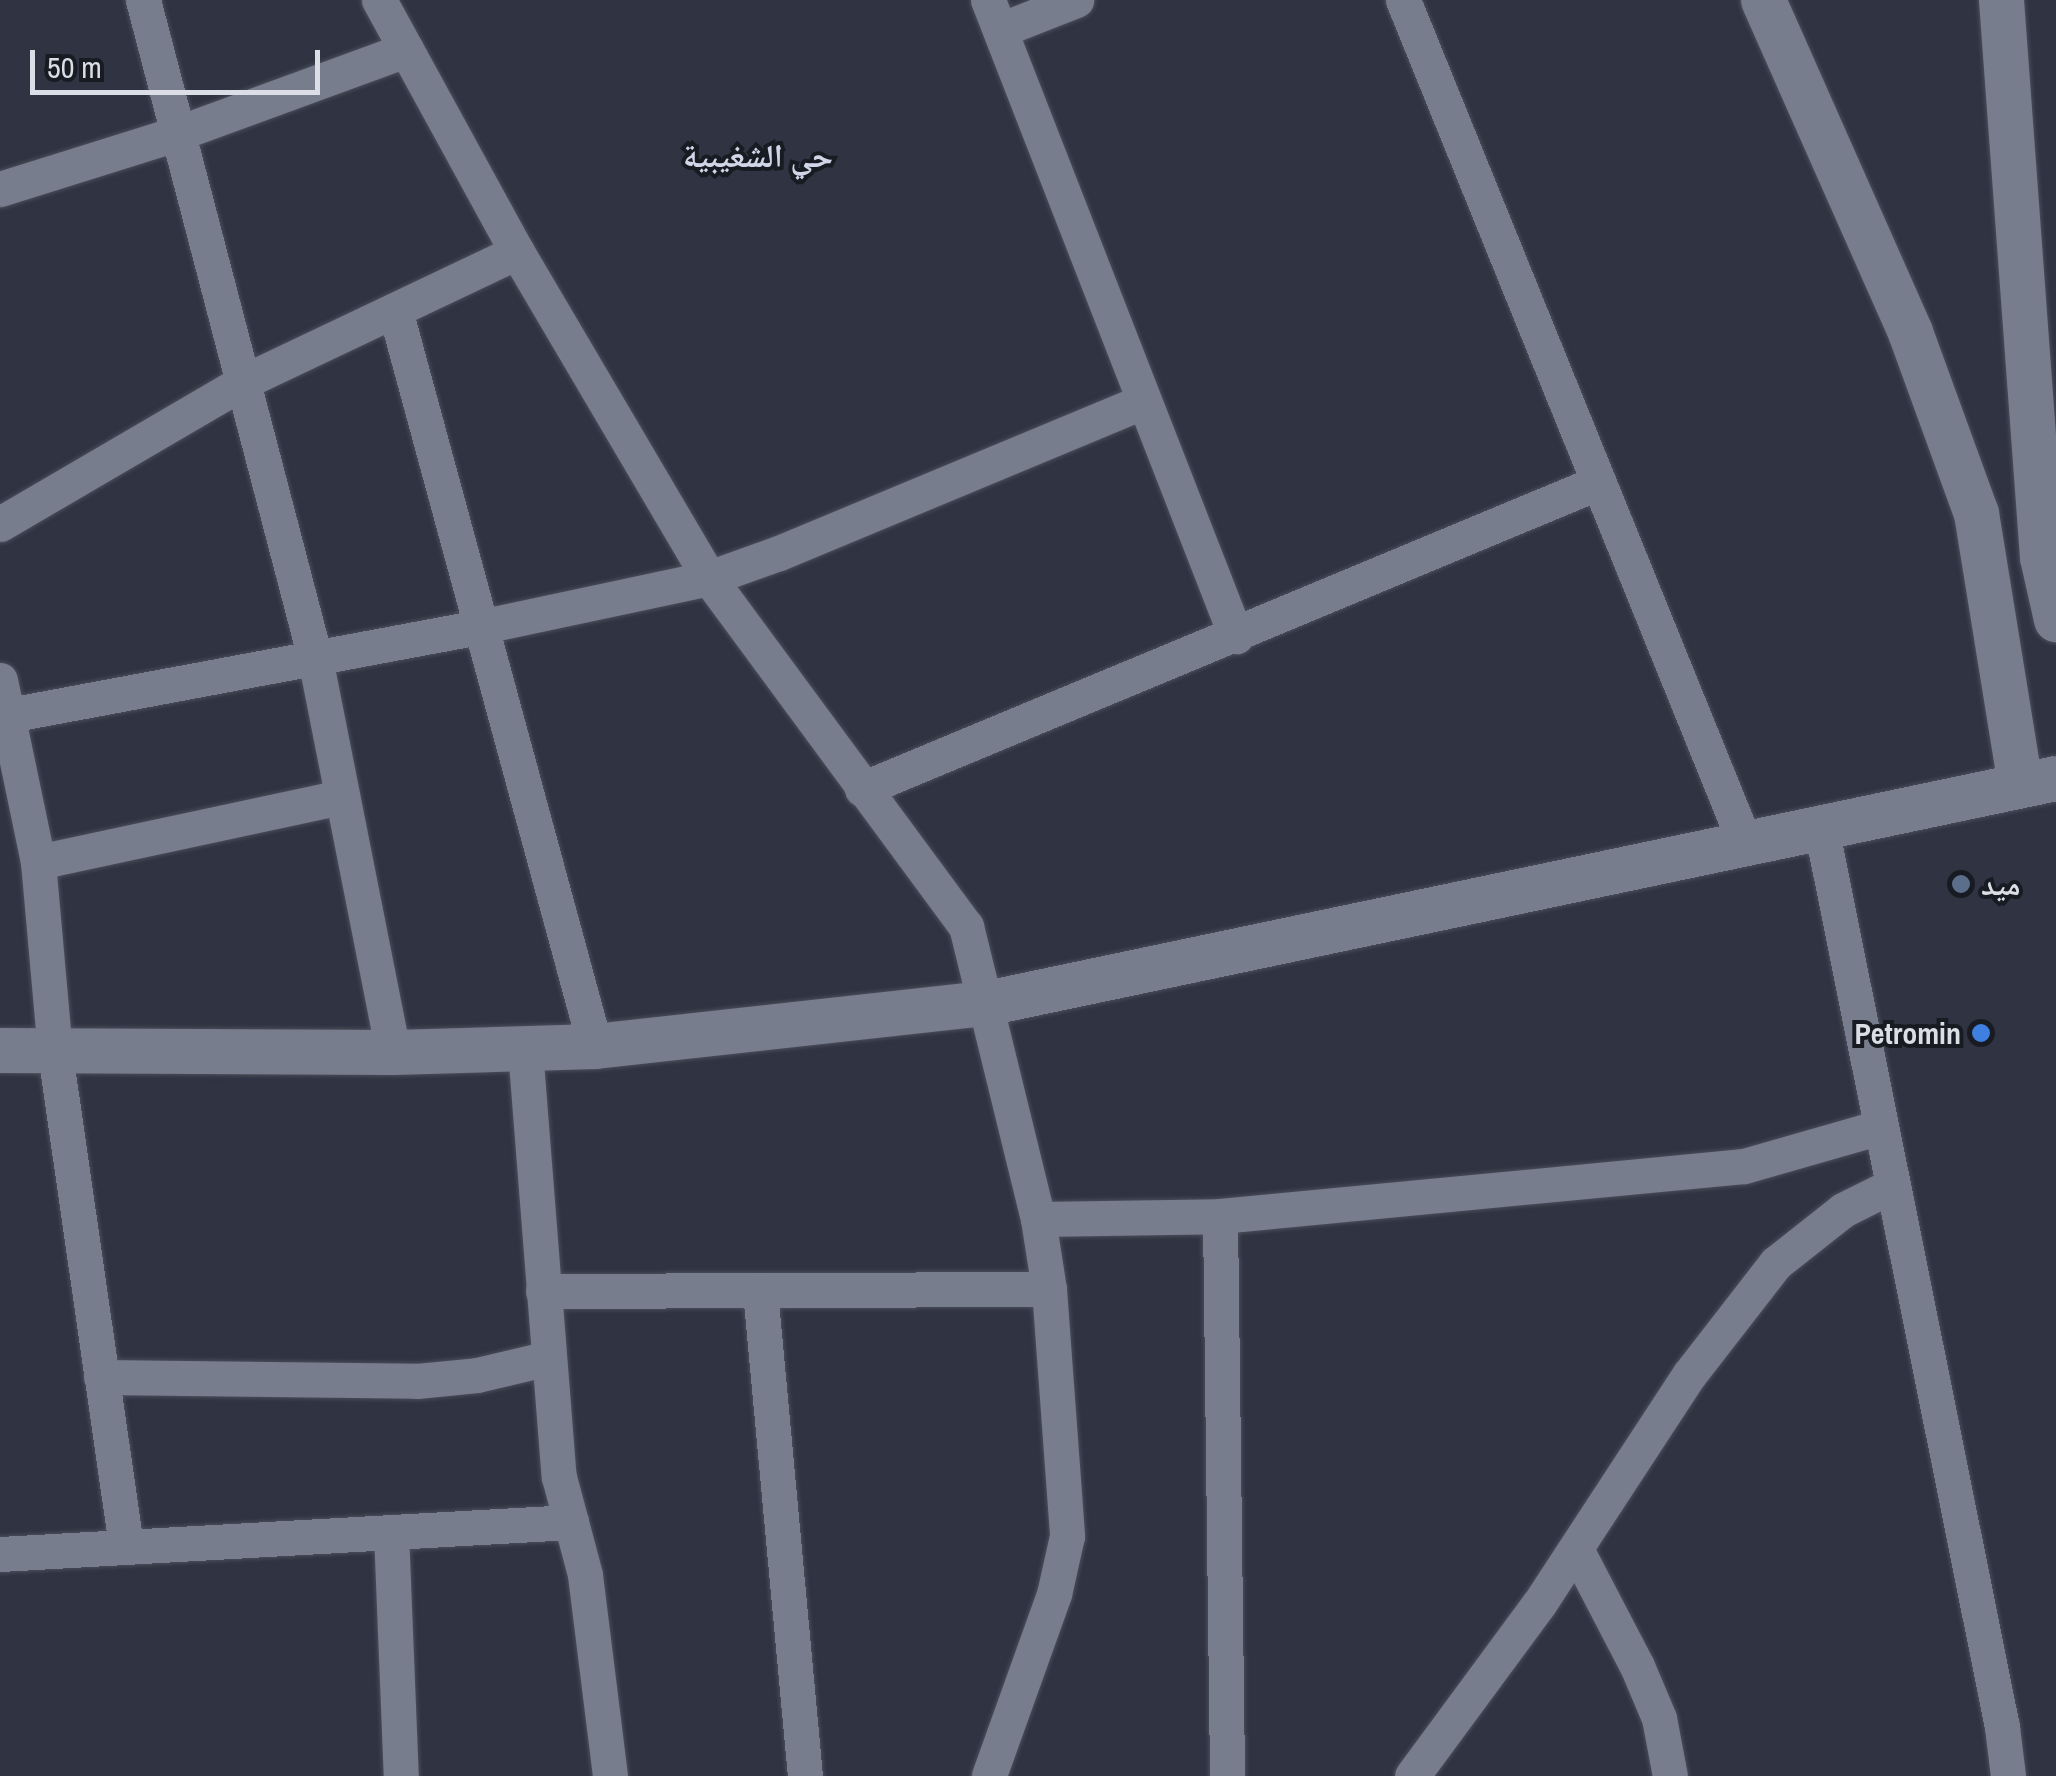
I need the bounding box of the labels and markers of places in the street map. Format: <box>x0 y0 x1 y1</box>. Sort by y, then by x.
place label: ميد <box>1981 866 2021 902</box>
marker: ميد <box>1950 873 1972 895</box>
place label: Petromin <box>1854 1015 1961 1051</box>
marker: Petromin <box>1970 1022 1992 1044</box>

